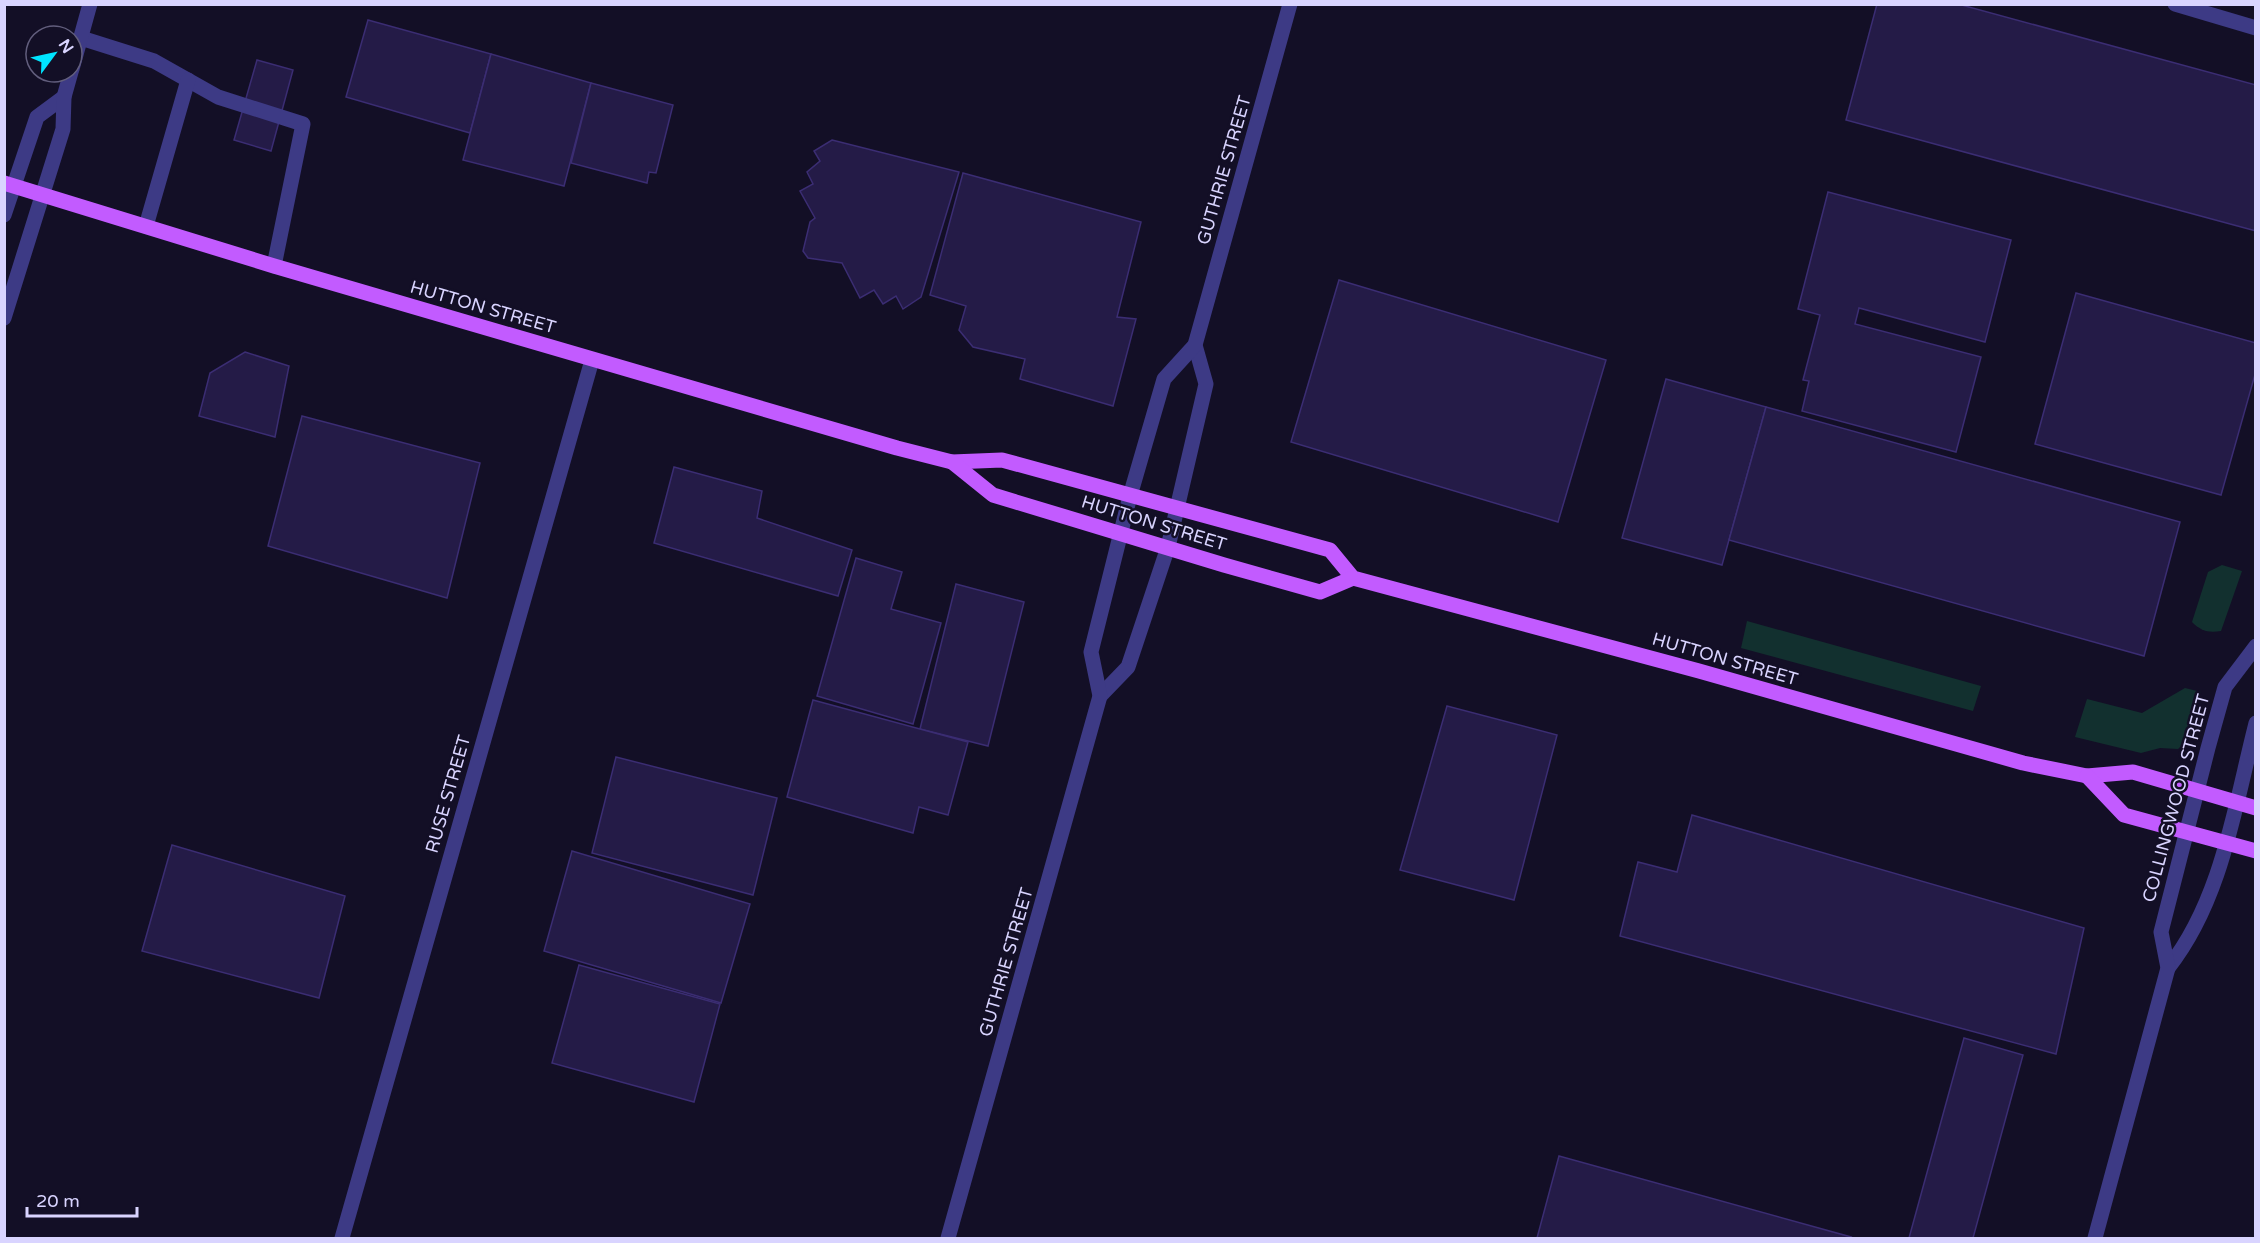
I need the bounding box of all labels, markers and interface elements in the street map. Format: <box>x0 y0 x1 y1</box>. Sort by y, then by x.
north arrow <box>24 24 84 84</box>
text: N <box>54 36 78 57</box>
street label: GUTHRIE STREET <box>1192 93 1256 247</box>
street label: HUTTON STREET <box>408 276 558 338</box>
street label: HUTTON STREET <box>1079 490 1229 556</box>
street label: HUTTON STREET <box>1650 628 1800 690</box>
street label: COLLINGWOOD STREET <box>2138 692 2214 904</box>
street label: RUSE STREET <box>421 732 475 856</box>
street label: GUTHRIE STREET <box>974 885 1038 1039</box>
scale bar <box>27 1180 136 1218</box>
text: 20 m <box>36 1190 80 1212</box>

